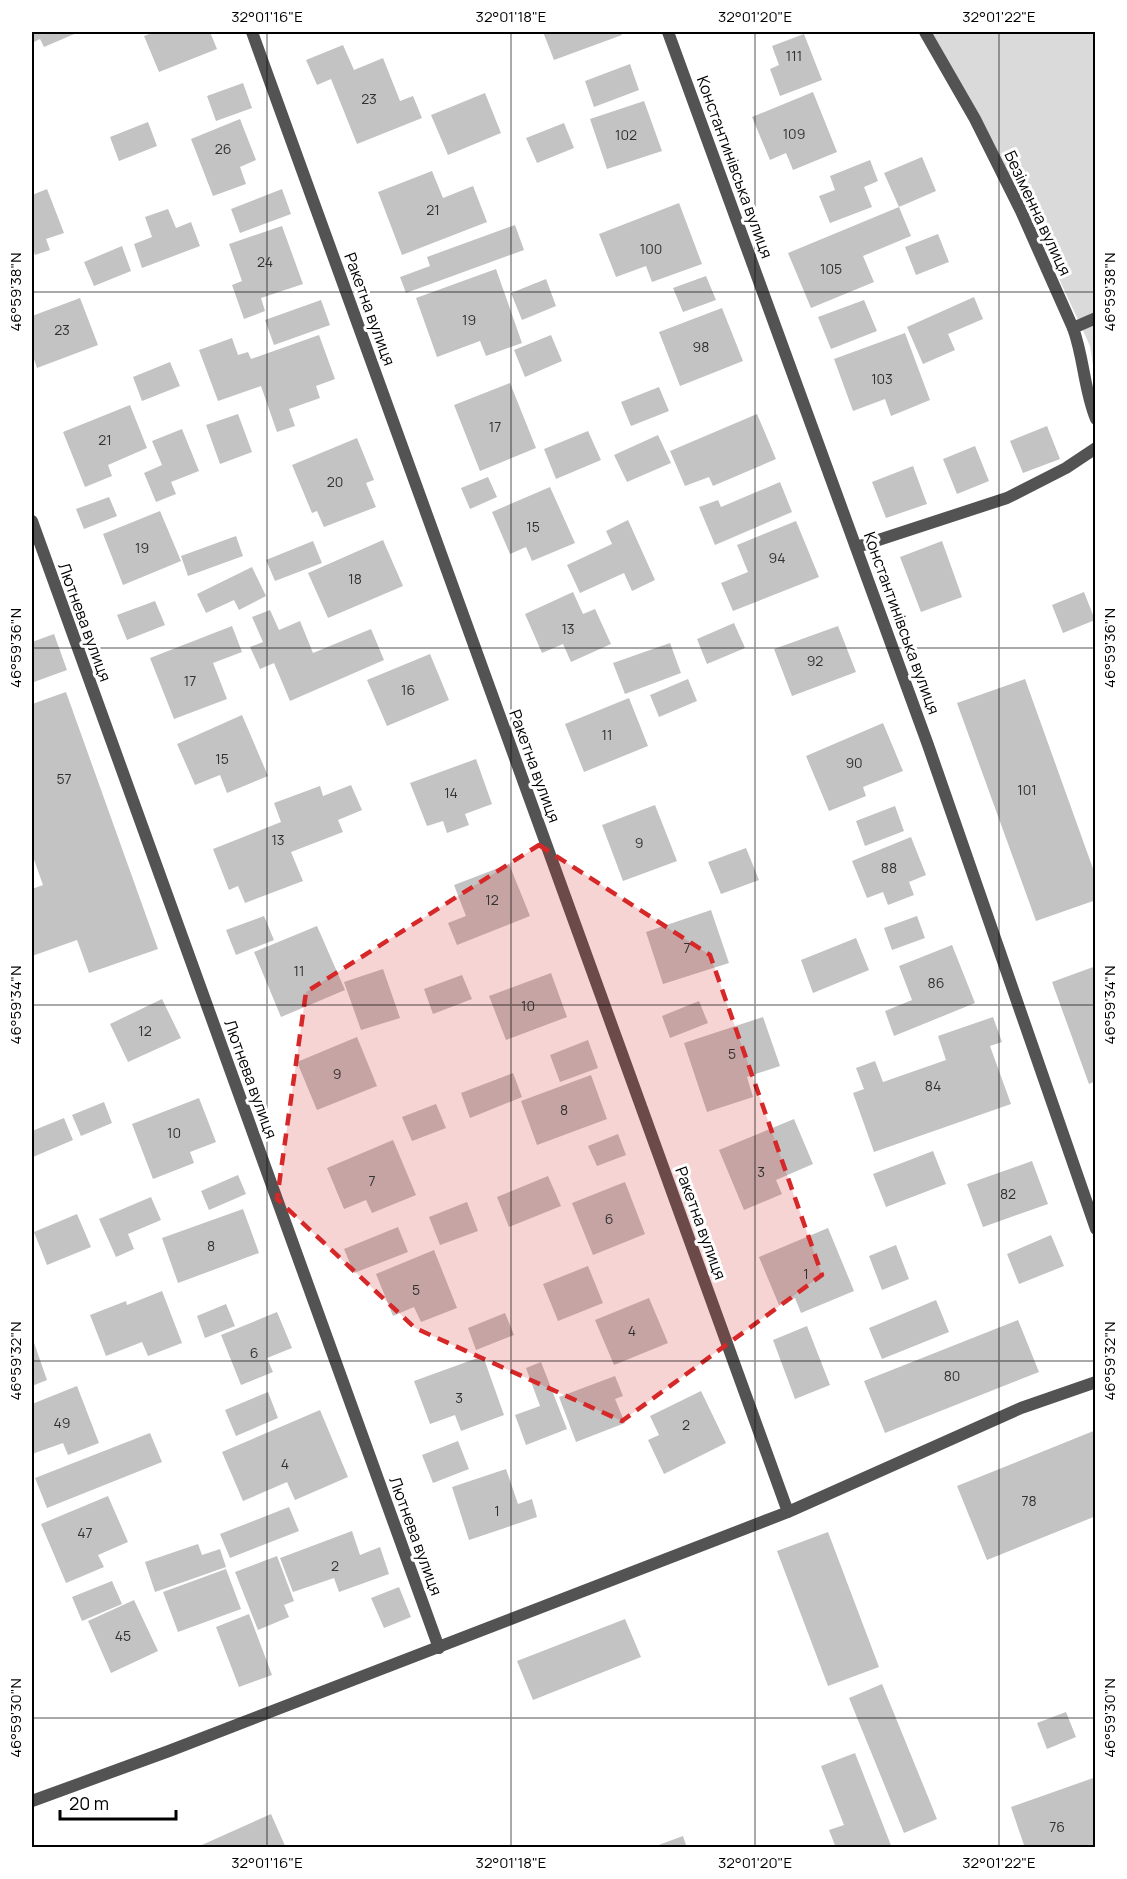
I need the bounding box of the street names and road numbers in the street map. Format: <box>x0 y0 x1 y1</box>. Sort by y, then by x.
street label: Константинівська вулиця <box>692 73 778 261</box>
street label: Безіменна вулиця <box>999 147 1077 279</box>
street label: Ракетна вулиця <box>339 249 401 369</box>
street label: Константинівська вулиця <box>859 529 945 717</box>
street label: Лютнева вулиця <box>53 560 117 684</box>
street label: Ракетна вулиця <box>504 706 566 826</box>
street label: Лютнева вулиця <box>219 1017 283 1141</box>
street label: Ракетна вулиця <box>670 1163 732 1283</box>
street label: Лютнева вулиця <box>384 1474 448 1598</box>

